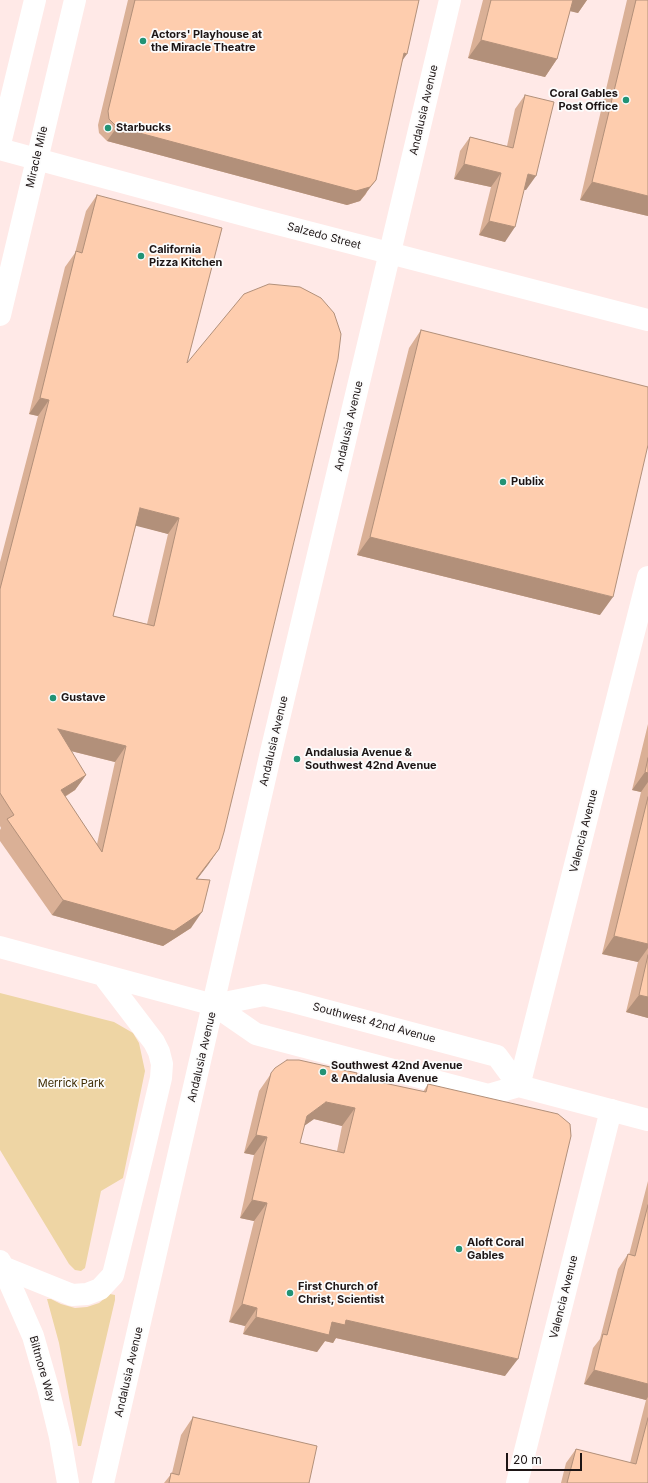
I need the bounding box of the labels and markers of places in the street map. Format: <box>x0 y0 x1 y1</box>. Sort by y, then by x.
place label: Actors' Playhouse at the Miracle Theatre <box>151 28 262 54</box>
marker: Actors' Playhouse at the Miracle Theatre <box>138 36 148 46</box>
place label: Coral Gables Post Office <box>550 87 618 113</box>
marker: Coral Gables Post Office <box>621 95 631 105</box>
place label: Starbucks <box>116 121 171 135</box>
marker: Starbucks <box>103 123 113 133</box>
place label: California Pizza Kitchen <box>149 243 222 269</box>
marker: California Pizza Kitchen <box>136 251 146 261</box>
place label: Publix <box>511 475 544 489</box>
marker: Publix <box>498 477 508 487</box>
place label: Gustave <box>61 691 105 705</box>
marker: Gustave <box>48 693 58 703</box>
place label: Andalusia Avenue & Southwest 42nd Avenue <box>305 746 437 772</box>
marker: Andalusia Avenue & Southwest 42nd Avenue <box>292 754 302 764</box>
place label: Southwest 42nd Avenue & Andalusia Avenue <box>331 1059 463 1085</box>
marker: Southwest 42nd Avenue & Andalusia Avenue <box>318 1067 328 1077</box>
place label: Aloft Coral Gables <box>467 1236 524 1262</box>
marker: Aloft Coral Gables <box>454 1244 464 1254</box>
place label: First Church of Christ, Scientist <box>298 1280 384 1306</box>
marker: First Church of Christ, Scientist <box>285 1288 295 1298</box>

